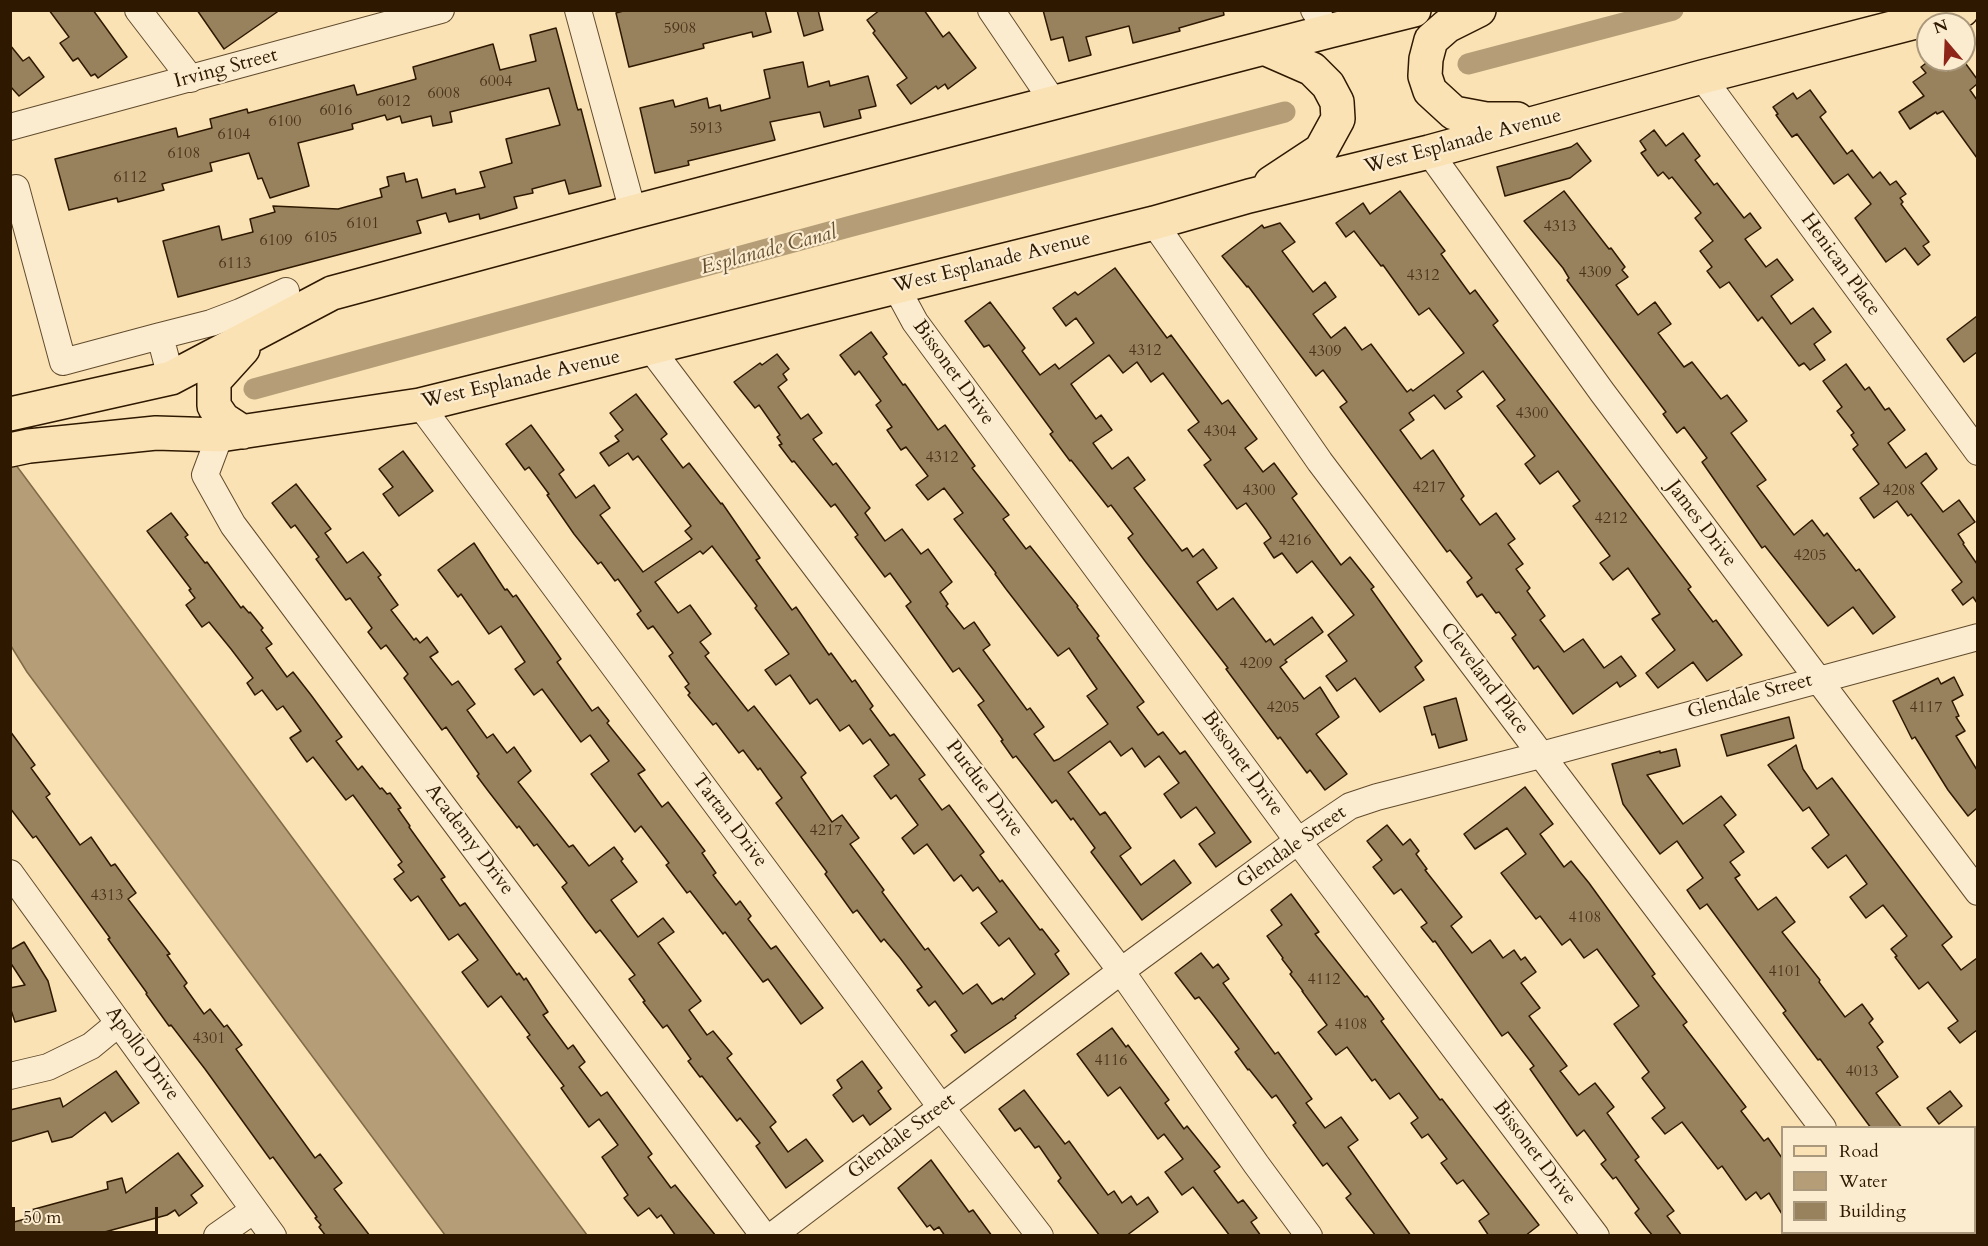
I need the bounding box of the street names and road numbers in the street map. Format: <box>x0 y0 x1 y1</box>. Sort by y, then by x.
street label: Irving Street <box>172 44 280 94</box>
street label: West Esplanade Avenue <box>1362 104 1564 180</box>
street label: Henican Place <box>1795 209 1885 321</box>
street label: West Esplanade Avenue <box>891 227 1093 299</box>
street label: Bissonet Drive <box>907 316 999 430</box>
street label: West Esplanade Avenue <box>419 345 623 415</box>
street label: James Drive <box>1661 476 1741 572</box>
street label: Cleveland Place <box>1434 618 1534 740</box>
street label: Glendale Street <box>1685 669 1815 725</box>
street label: Bissonet Drive <box>1196 707 1288 821</box>
street label: Purdue Drive <box>940 736 1028 842</box>
street label: Tartan Drive <box>686 770 772 872</box>
street label: Academy Drive <box>419 780 519 900</box>
street label: Glendale Street <box>1233 801 1351 895</box>
street label: Apollo Drive <box>100 1002 184 1106</box>
street label: Glendale Street <box>844 1089 960 1185</box>
street label: Bissonet Drive <box>1487 1096 1581 1210</box>

